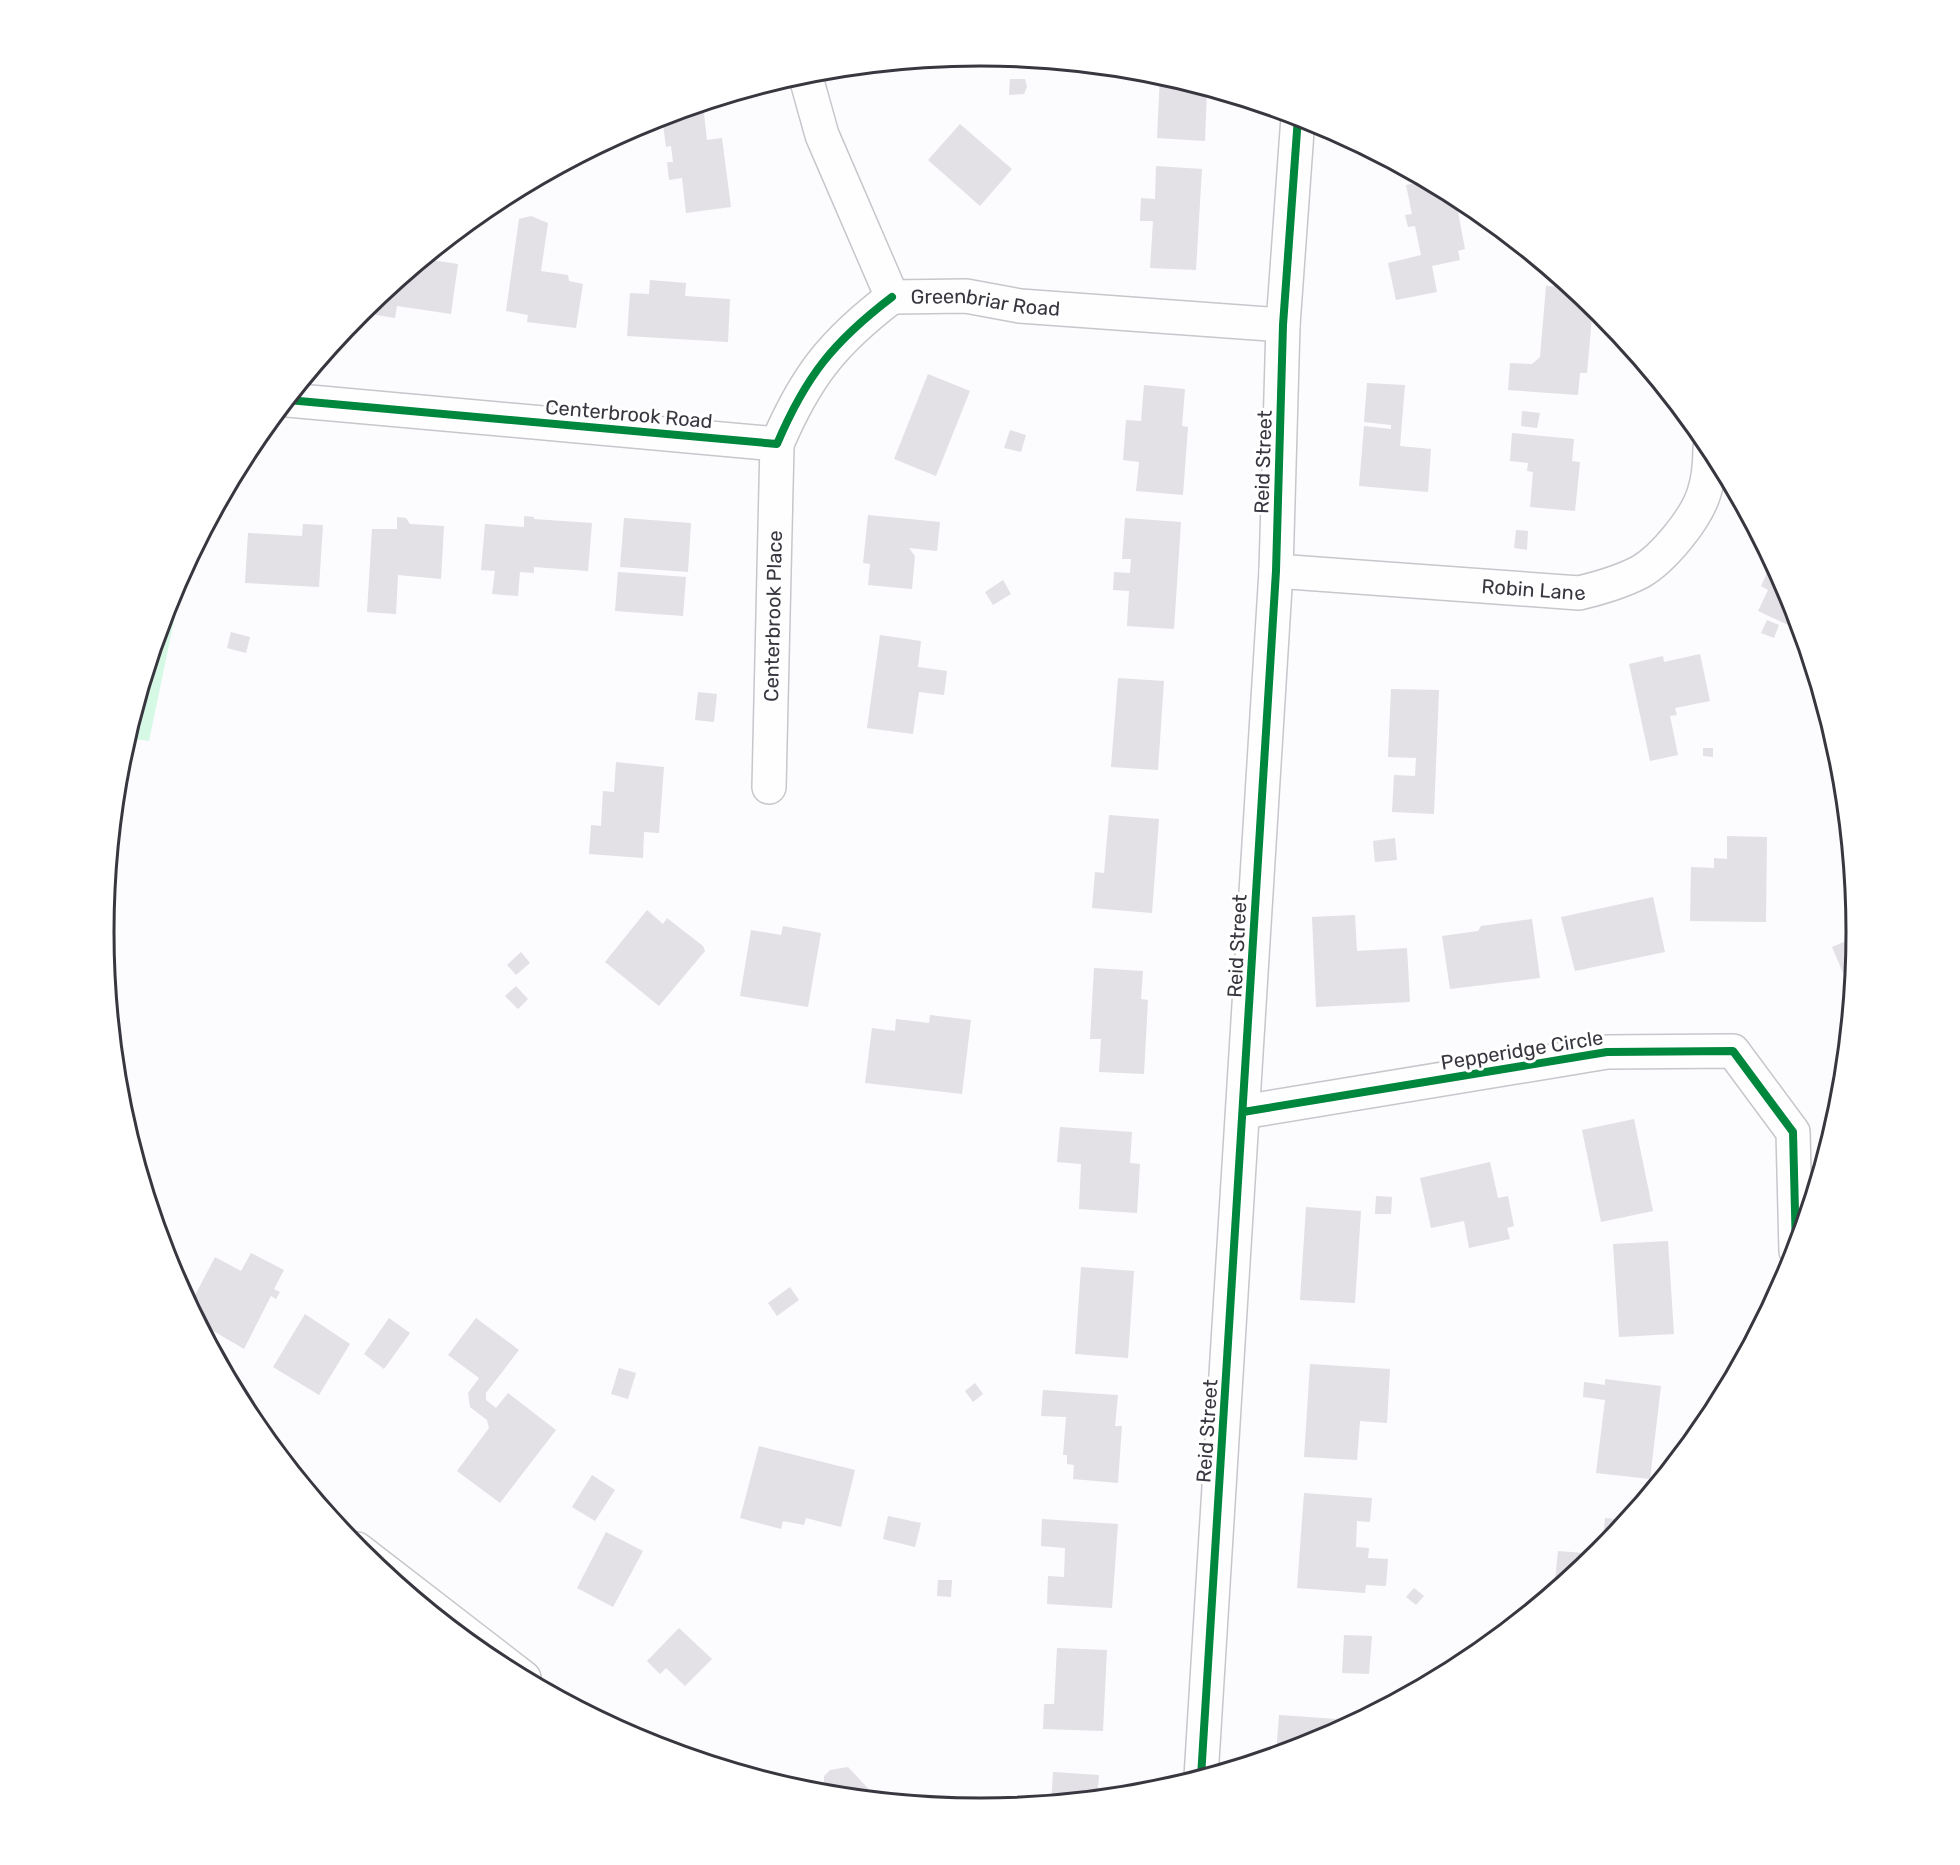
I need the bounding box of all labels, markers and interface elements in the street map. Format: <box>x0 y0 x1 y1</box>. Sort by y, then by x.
street label: Greenbriar Road <box>911 284 1061 321</box>
street label: Centerbrook Road <box>544 395 714 433</box>
street label: Reid Street <box>1249 410 1277 514</box>
street label: Centerbrook Place <box>759 530 787 702</box>
street label: Robin Lane <box>1481 574 1588 606</box>
street label: Reid Street <box>1222 893 1252 998</box>
street label: Pepperidge Circle <box>1439 1025 1605 1075</box>
street label: Reid Street <box>1191 1378 1223 1484</box>

